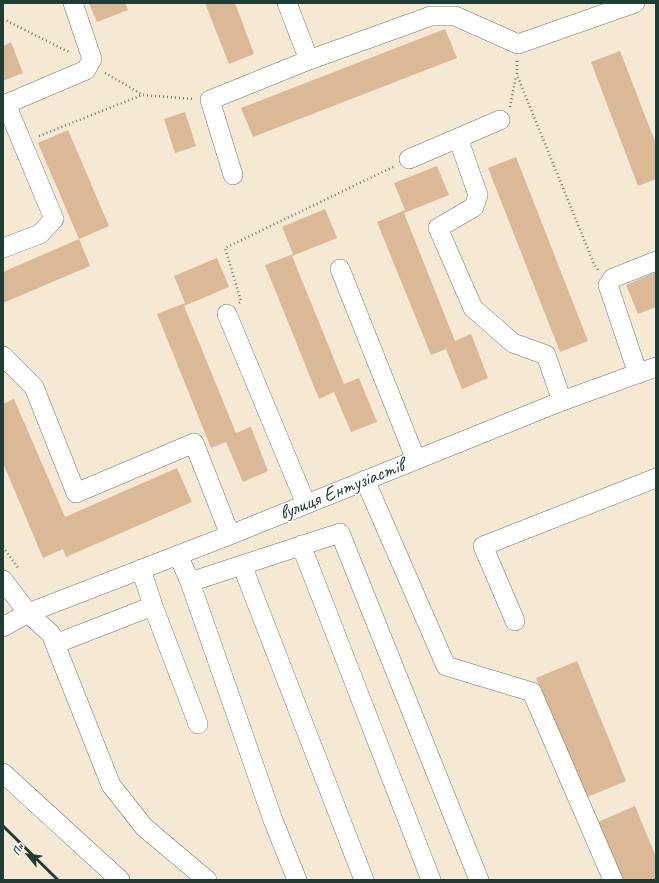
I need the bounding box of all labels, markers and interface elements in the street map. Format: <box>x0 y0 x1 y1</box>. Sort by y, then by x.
street label: вулиця Ентузіастів <box>276 454 408 526</box>
north arrow <box>8 835 48 875</box>
text: Пн <box>9 841 26 858</box>

